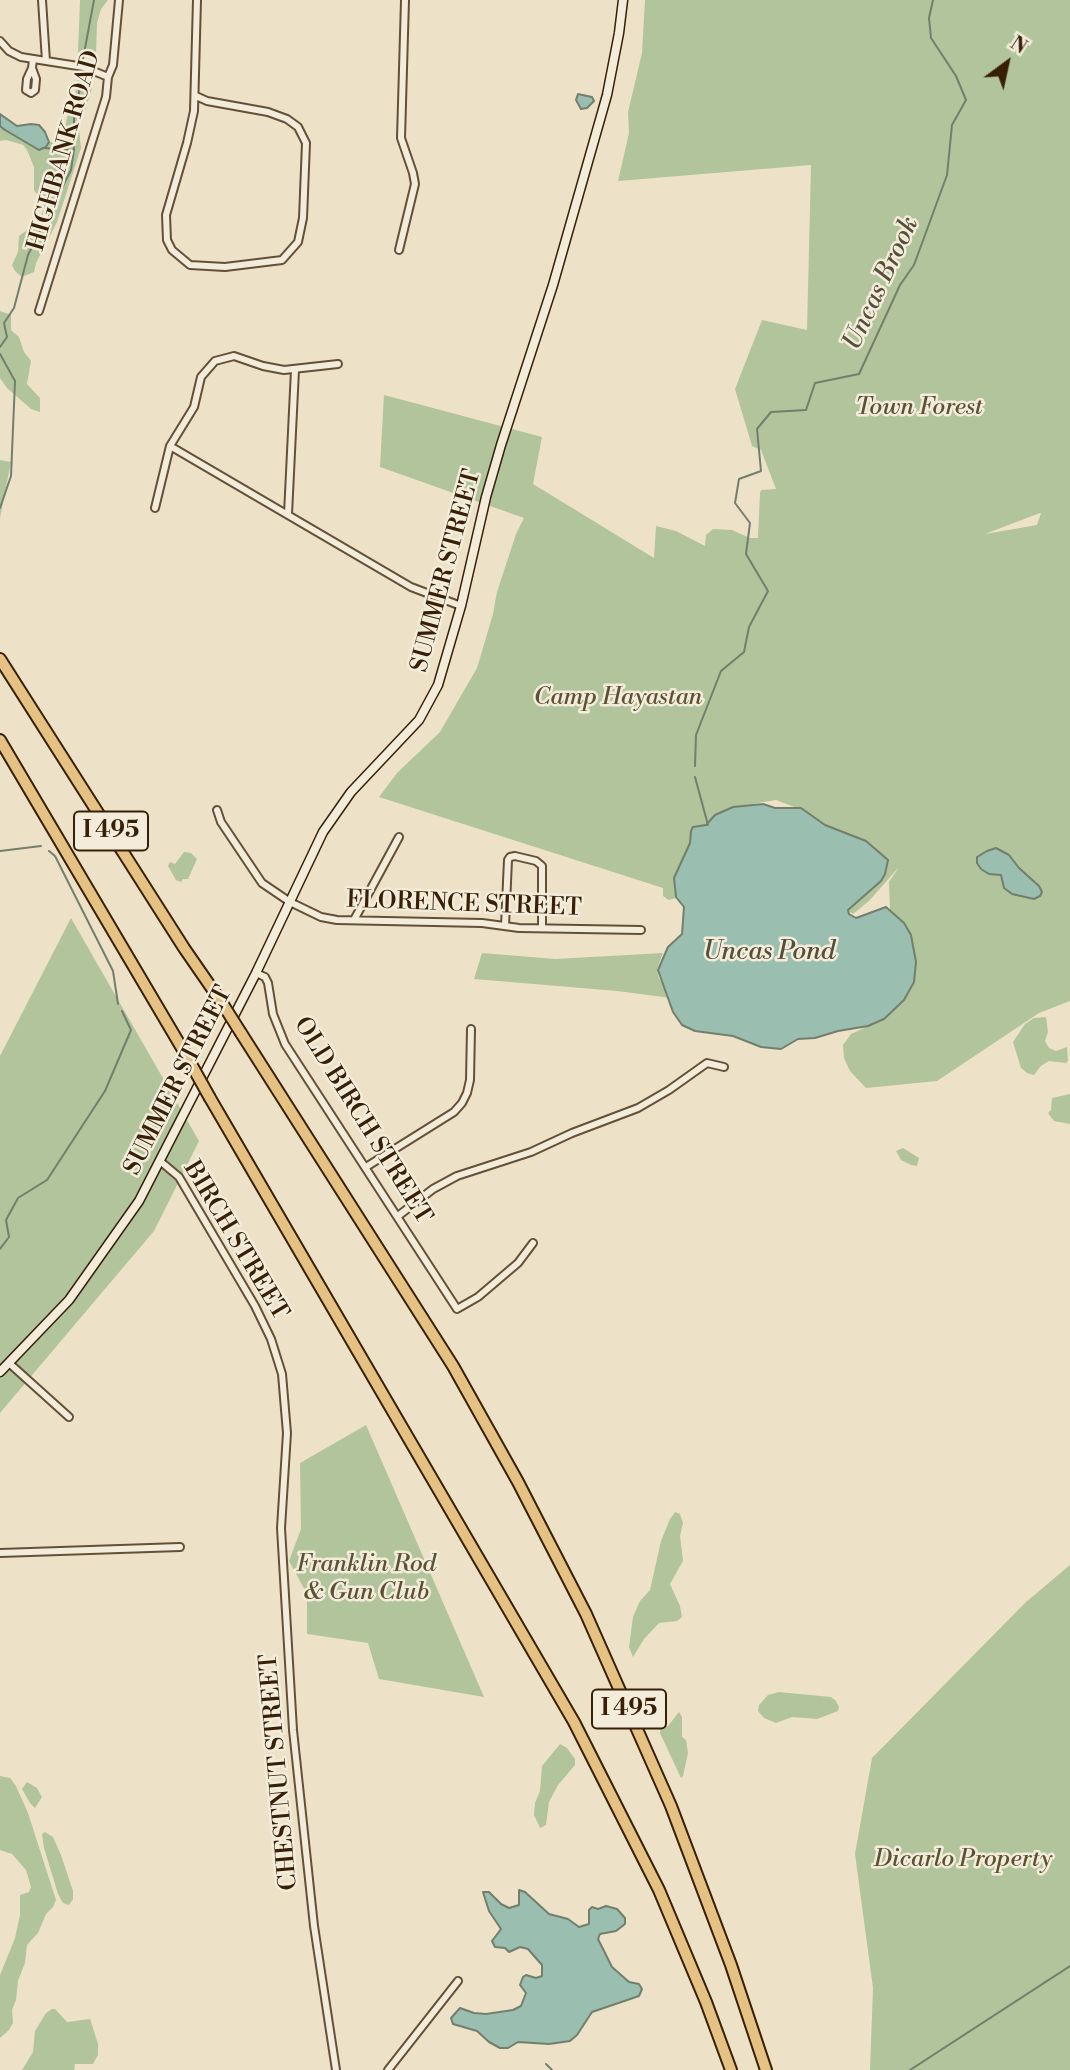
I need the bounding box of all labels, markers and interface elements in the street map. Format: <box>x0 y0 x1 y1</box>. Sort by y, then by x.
north arrow <box>972 28 1042 98</box>
text: N <box>1006 31 1031 60</box>
street label: HIGHBANK ROAD <box>23 47 107 255</box>
water label: Uncas Brook <box>837 212 927 356</box>
park label: Town Forest <box>855 394 983 422</box>
street label: SUMMER STREET <box>406 466 488 676</box>
park label: Camp Hayastan <box>534 684 702 712</box>
road number: I 495 <box>74 811 148 850</box>
street label: FLORENCE STREET <box>346 886 582 924</box>
water label: Uncas Pond <box>703 937 835 969</box>
street label: SUMMER STREET <box>119 981 239 1181</box>
street label: OLD BIRCH STREET <box>287 1012 437 1230</box>
street label: BIRCH STREET <box>176 1156 294 1326</box>
park label: Franklin Rod & Gun Club <box>296 1551 436 1607</box>
street label: CHESTNUT STREET <box>255 1653 305 1891</box>
road number: I 495 <box>592 1690 666 1728</box>
park label: Dicarlo Property <box>874 1846 1052 1874</box>

